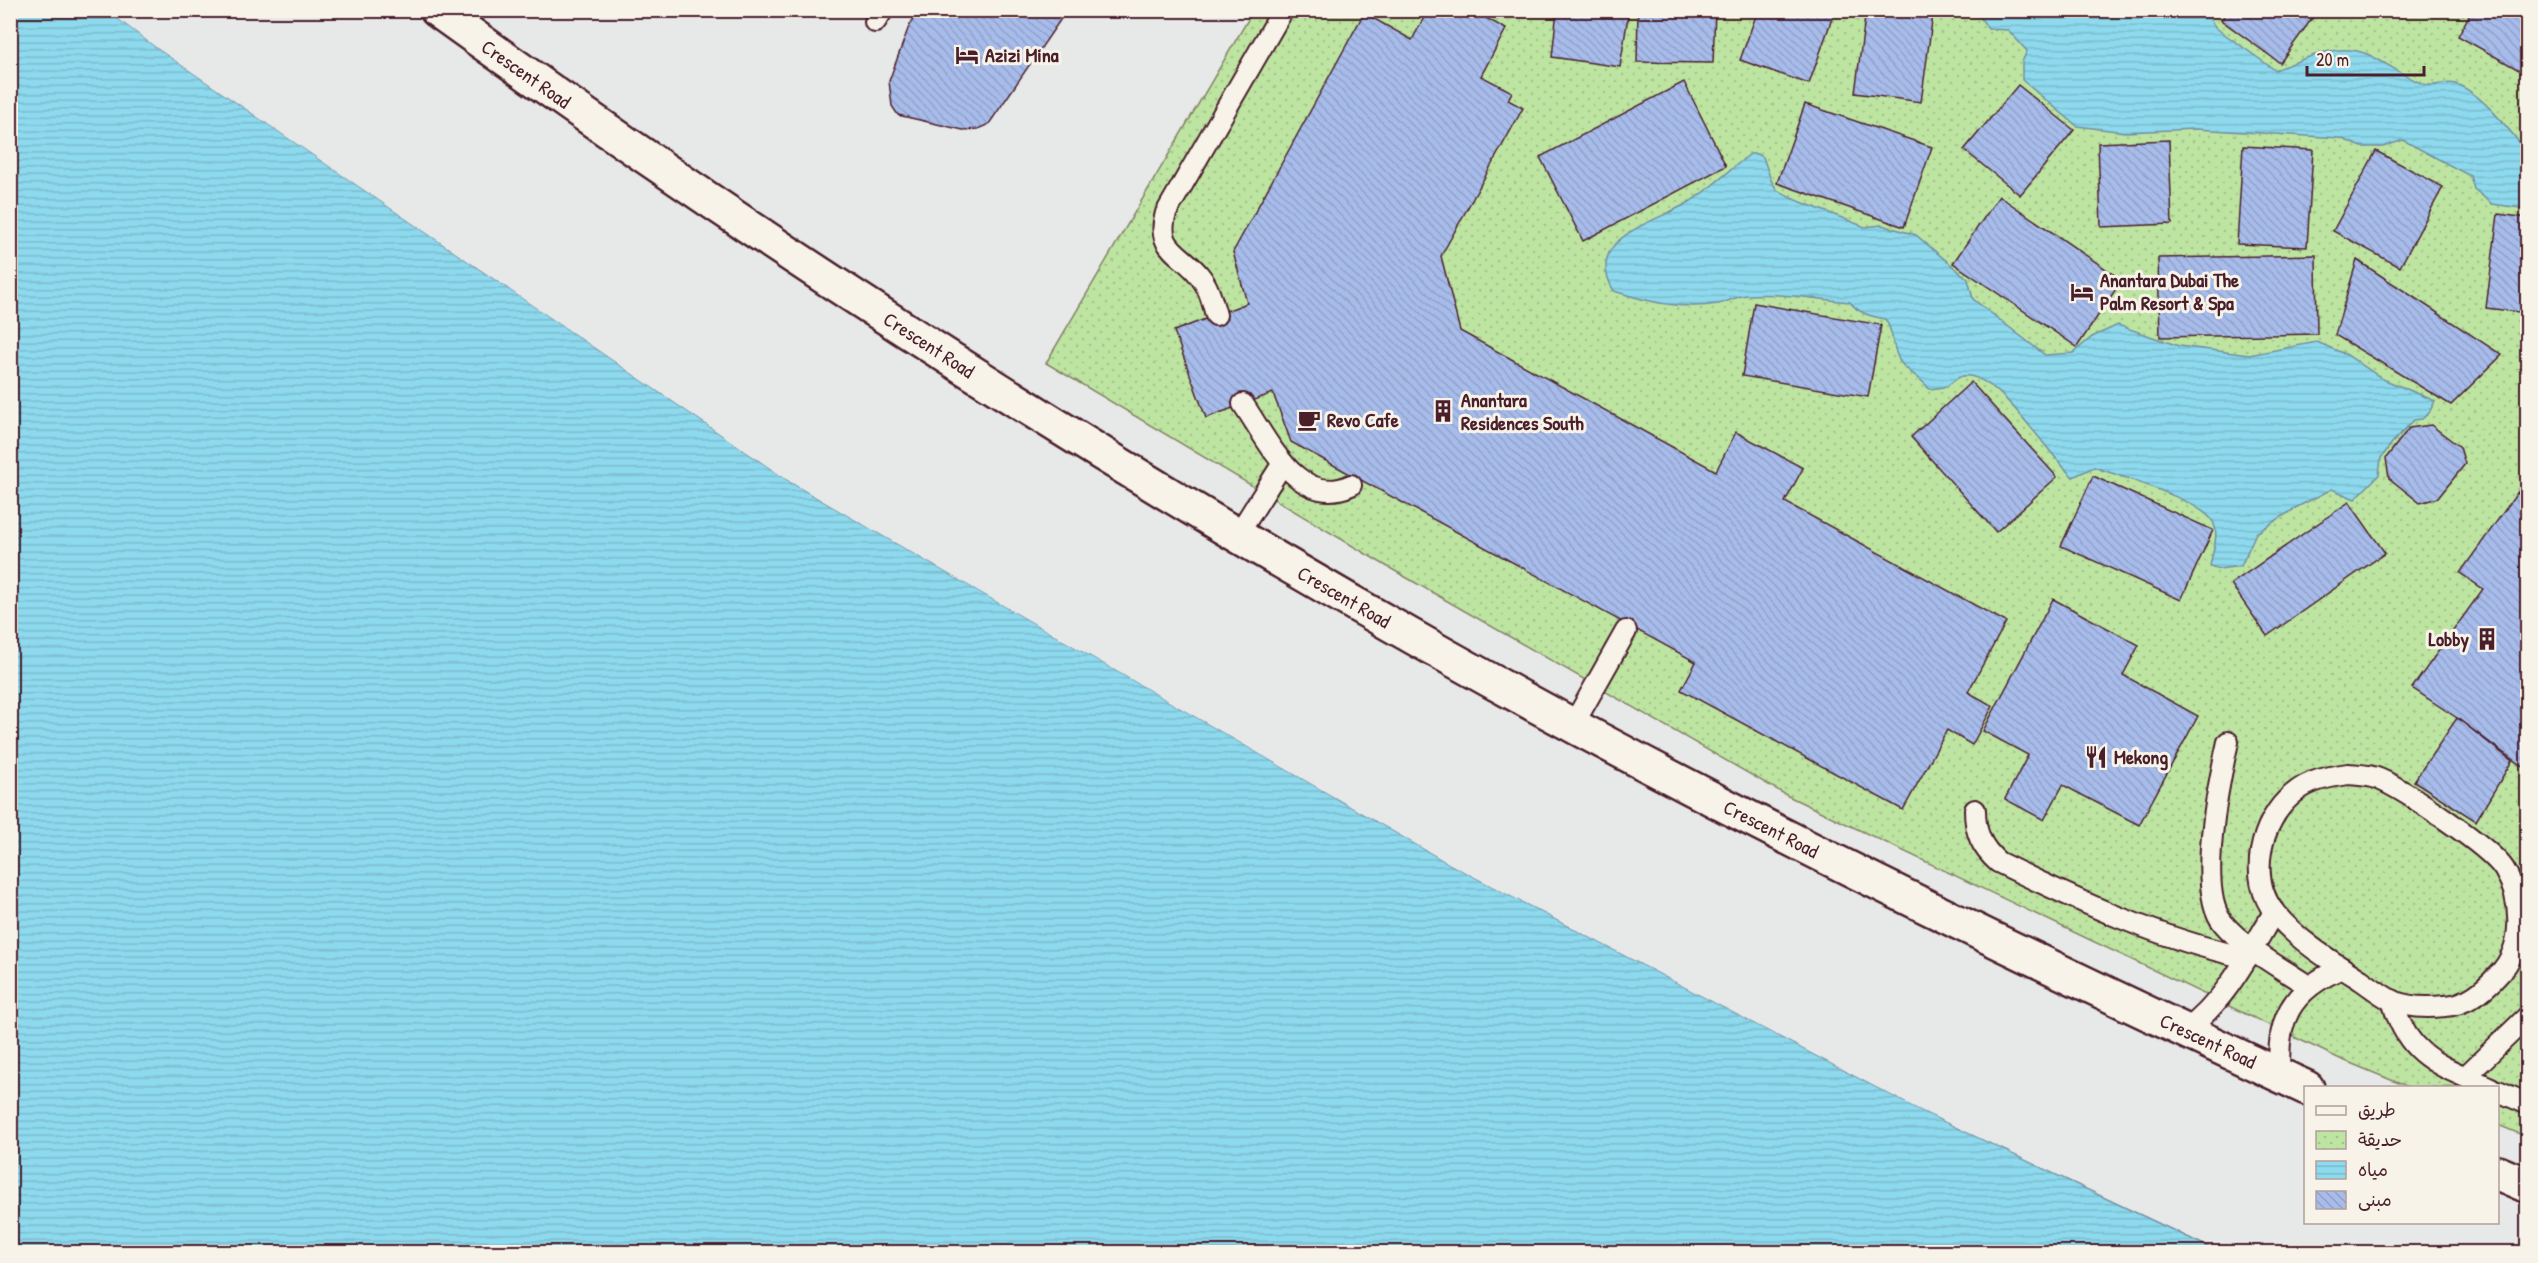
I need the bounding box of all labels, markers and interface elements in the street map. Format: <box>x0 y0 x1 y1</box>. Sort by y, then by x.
street label: Crescent Road <box>476 33 577 114</box>
scale bar <box>2307 39 2424 77</box>
place label: Azizi Mina <box>985 41 1059 68</box>
hotel icon: Azizi Mina <box>954 42 980 68</box>
text: 20 m <box>2316 47 2349 72</box>
place label: Anantara Dubai The Palm Resort & Spa <box>2100 266 2239 317</box>
hotel icon: Anantara Dubai The Palm Resort & Spa <box>2069 279 2095 305</box>
street label: Crescent Road <box>879 305 980 384</box>
place label: Anantara Residences South <box>1461 386 1584 436</box>
building icon: Anantara Residences South <box>1430 398 1456 424</box>
place label: Revo Cafe <box>1327 406 1399 433</box>
cafe icon: Revo Cafe <box>1296 407 1322 433</box>
street label: Crescent Road <box>1293 559 1396 634</box>
place label: Lobby <box>2429 625 2470 653</box>
building icon: Lobby <box>2474 626 2500 652</box>
place label: Mekong <box>2114 743 2168 771</box>
restaurant icon: Mekong <box>2083 744 2109 770</box>
street label: Crescent Road <box>1719 793 1824 864</box>
street label: Crescent Road <box>2156 1006 2261 1075</box>
legend <box>2304 1086 2499 1224</box>
text: طريق <box>2358 1097 2396 1122</box>
text: حديقة <box>2358 1127 2402 1152</box>
text: مياه <box>2358 1157 2388 1182</box>
text: مبنى <box>2358 1187 2392 1212</box>

